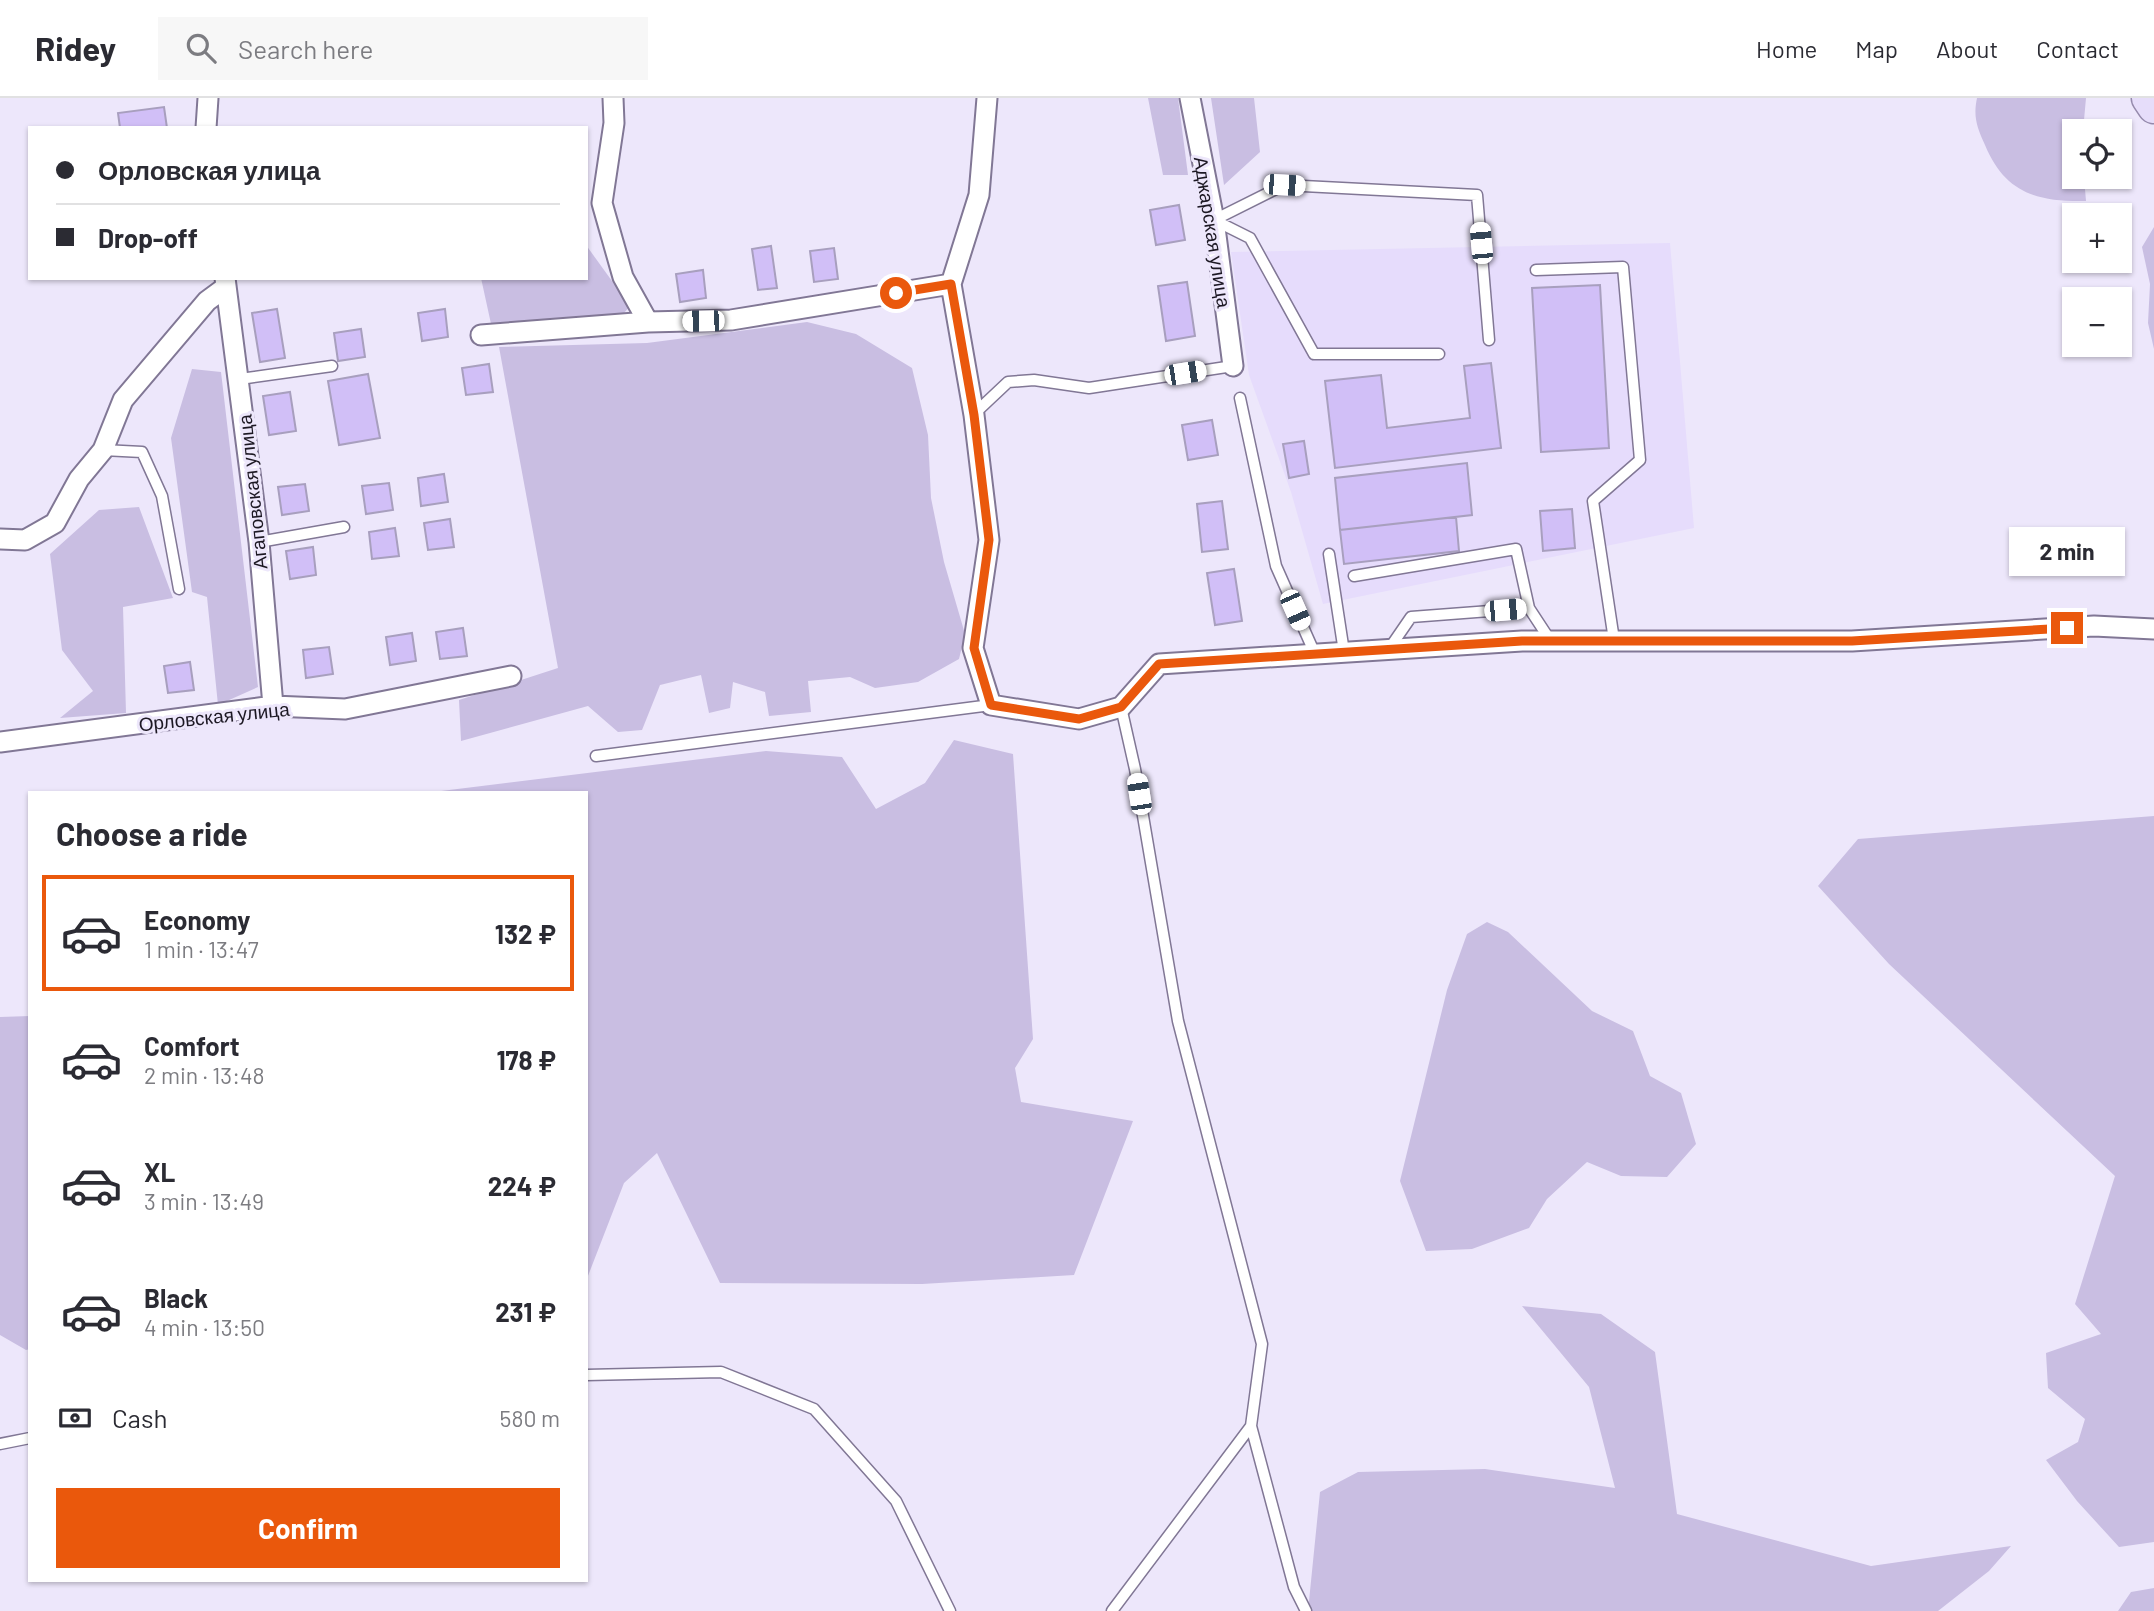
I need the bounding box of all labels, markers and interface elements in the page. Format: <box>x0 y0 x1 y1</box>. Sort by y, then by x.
search box <box>158 17 648 80</box>
text: Ridey <box>35 28 116 68</box>
icon: search <box>182 29 220 67</box>
text: Search here <box>238 33 373 64</box>
text: Home <box>1756 34 1817 63</box>
text: Map <box>1855 34 1898 63</box>
text: About <box>1936 34 1998 63</box>
text: Contact <box>2036 34 2119 63</box>
map controls <box>2062 119 2132 357</box>
button: locate <box>2062 119 2132 189</box>
text: Орловская улица <box>98 154 321 185</box>
street label: Аджарская улица <box>1190 155 1236 310</box>
car <box>1263 173 1306 197</box>
button: + <box>2062 203 2132 273</box>
car <box>1469 221 1494 265</box>
text: Drop-off <box>98 222 198 253</box>
route start <box>880 277 912 309</box>
button: − <box>2062 287 2132 357</box>
car <box>682 310 725 332</box>
car <box>1163 359 1208 387</box>
street label: Агаповская улица <box>232 413 272 571</box>
callout: 2 min <box>2009 526 2125 575</box>
text: 2 min <box>2039 537 2095 565</box>
car <box>1277 587 1314 633</box>
car <box>1484 598 1527 622</box>
route end <box>2051 612 2083 644</box>
street label: Орловская улица <box>137 697 291 735</box>
car <box>1126 772 1153 816</box>
text: Choose a ride <box>56 814 248 852</box>
icon: car <box>60 902 123 965</box>
text: Economy <box>144 904 250 935</box>
text: 132 ₽ <box>495 918 556 949</box>
text: 1 min · 13:47 <box>144 935 259 963</box>
icon: car <box>60 1028 123 1091</box>
text: Comfort <box>144 1030 240 1061</box>
text: 178 ₽ <box>496 1044 556 1075</box>
text: 2 min · 13:48 <box>144 1061 265 1089</box>
icon: car <box>60 1154 123 1217</box>
text: XL <box>144 1156 175 1187</box>
text: 224 ₽ <box>488 1170 556 1201</box>
text: 3 min · 13:49 <box>144 1187 264 1215</box>
icon: car <box>60 1280 123 1343</box>
text: Black <box>144 1282 208 1313</box>
text: 231 ₽ <box>495 1296 556 1327</box>
text: 4 min · 13:50 <box>144 1313 265 1341</box>
icon: cash <box>56 1399 94 1437</box>
text: Cash <box>112 1402 167 1433</box>
text: 580 m <box>500 1404 560 1432</box>
button: Confirm <box>56 1488 560 1568</box>

